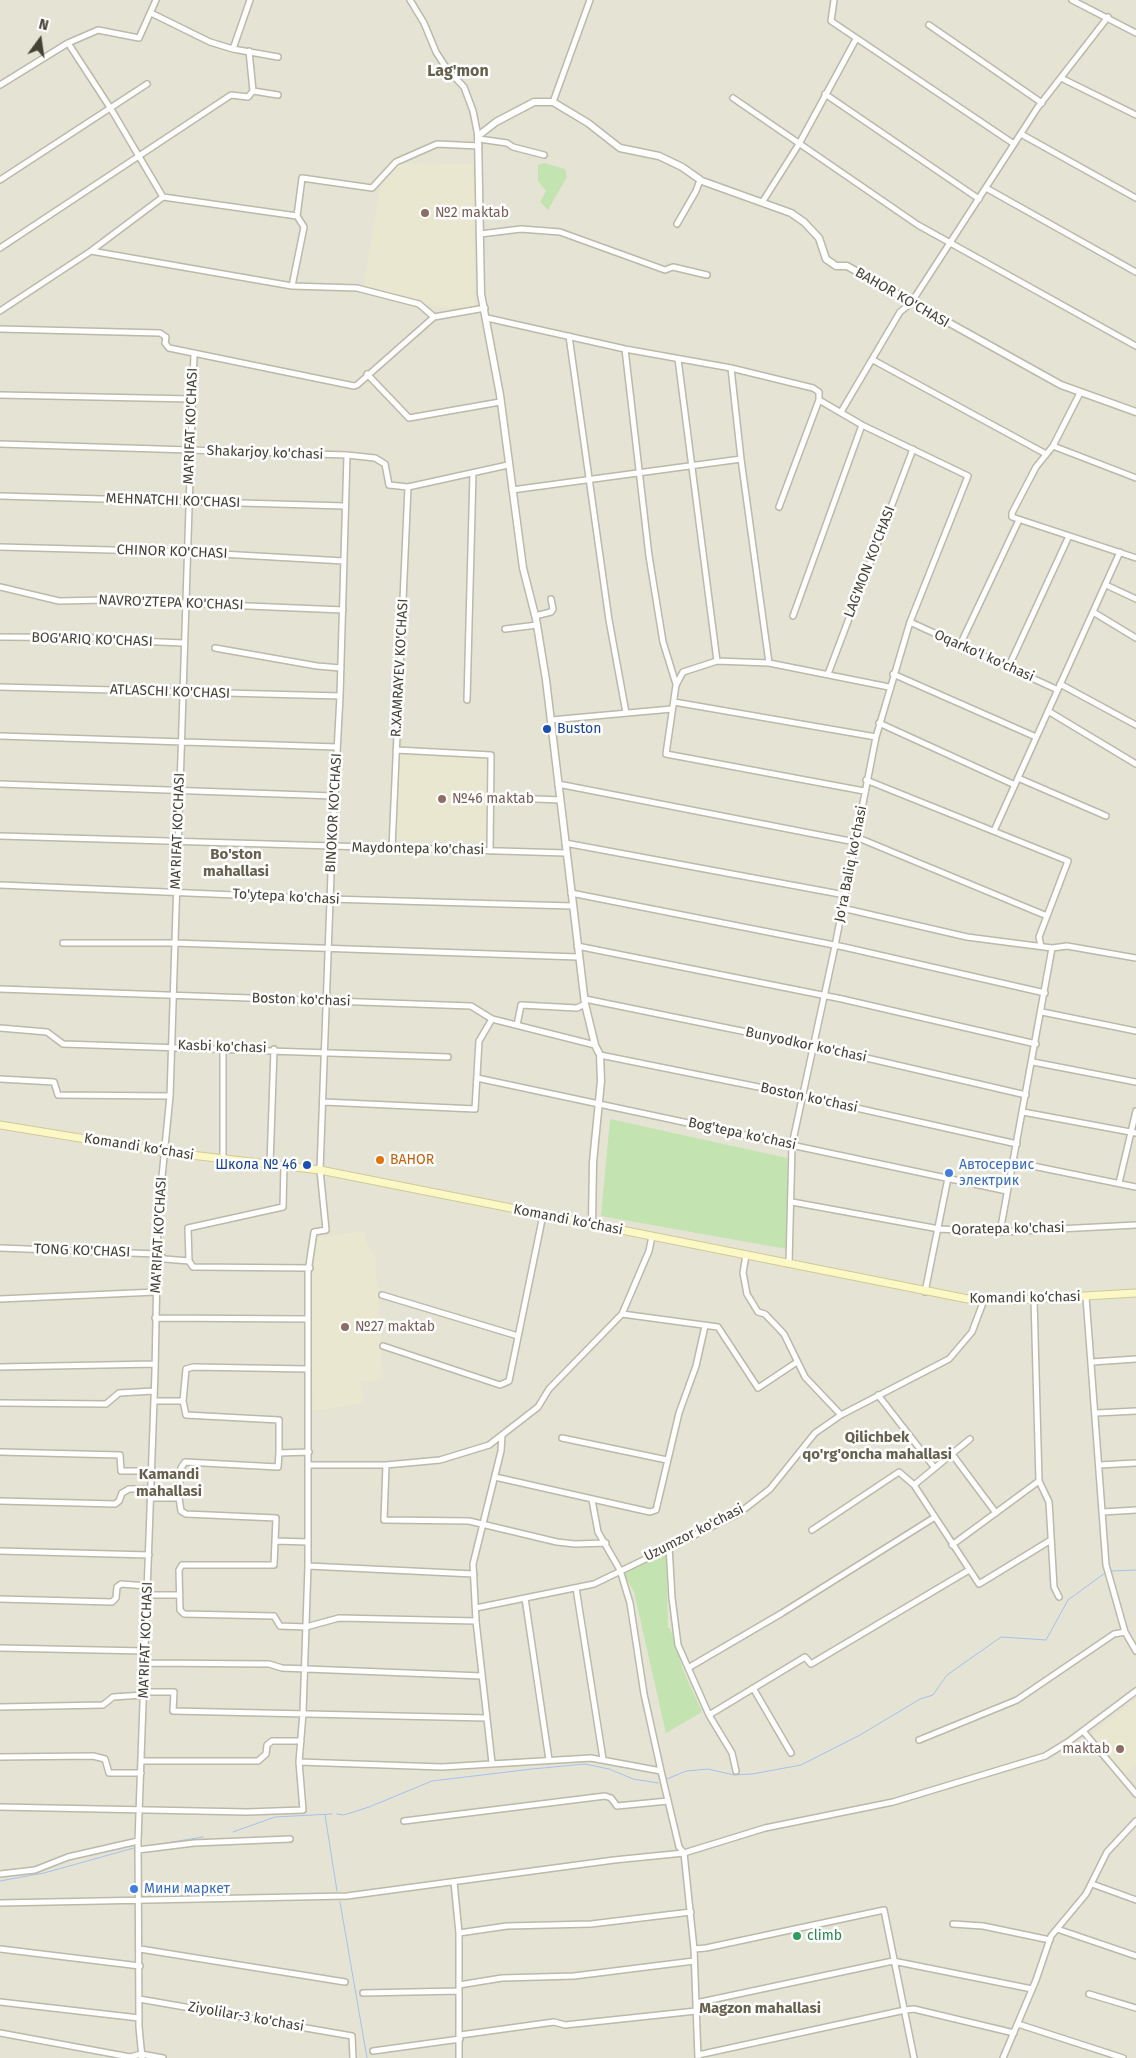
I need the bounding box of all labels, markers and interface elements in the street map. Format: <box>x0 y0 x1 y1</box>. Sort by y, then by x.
north arrow <box>15 15 65 65</box>
text: N <box>37 16 50 34</box>
district label: Lag'mon <box>427 62 489 82</box>
place label: №2 maktab <box>435 205 509 221</box>
marker: №2 maktab <box>419 207 431 219</box>
street label: BAHOR KO'CHASI <box>852 264 952 332</box>
street label: MA'RIFAT KO'CHASI <box>181 367 201 485</box>
street label: Shakarjoy ko'chasi <box>206 443 324 463</box>
street label: MEHNATCHI KO'CHASI <box>105 490 241 512</box>
street label: LAG'MON KO'CHASI <box>841 504 899 620</box>
street label: CHINOR KO'CHASI <box>116 542 228 562</box>
street label: NAVRO'ZTEPA KO'CHASI <box>98 592 244 614</box>
street label: R.XAMRAYEV KO'CHASI <box>388 598 412 738</box>
street label: Oqarko'l ko'chasi <box>931 626 1037 686</box>
street label: BOG'ARIQ KO'CHASI <box>31 629 153 651</box>
street label: ATLASCHI KO'CHASI <box>110 682 230 702</box>
place label: Buston <box>557 721 601 737</box>
marker: Buston <box>541 723 553 735</box>
street label: BINOKOR KO'CHASI <box>322 753 346 873</box>
street label: MA'RIFAT KO'CHASI <box>168 772 188 890</box>
place label: №46 maktab <box>452 791 534 807</box>
marker: №46 maktab <box>436 793 448 805</box>
street label: Jo'ra Baliq ko'chasi <box>831 804 871 924</box>
street label: Maydontepa ko'chasi <box>352 839 484 859</box>
district label: Bo'ston mahallasi <box>203 846 269 881</box>
street label: To'ytepa ko'chasi <box>232 886 340 908</box>
street label: Boston ko'chasi <box>251 990 351 1010</box>
street label: Bunyodkor ko'chasi <box>744 1024 868 1066</box>
street label: Kasbi ko'chasi <box>177 1037 267 1057</box>
street label: Boston ko'chasi <box>759 1079 859 1117</box>
street label: Bog'tepa ko'chasi <box>686 1114 798 1154</box>
street label: Komandi ko‘chasi <box>83 1130 195 1164</box>
place label: BAHOR <box>390 1152 434 1168</box>
marker: BAHOR <box>374 1154 386 1166</box>
place label: Школа № 46 <box>215 1157 297 1173</box>
place label: Автосервис электрик <box>959 1157 1034 1190</box>
marker: Школа № 46 <box>301 1159 313 1171</box>
marker: Автосервис электрик <box>943 1167 955 1179</box>
street label: MA'RIFAT KO'CHASI <box>148 1176 170 1294</box>
street label: Komandi ko‘chasi <box>512 1201 624 1239</box>
street label: Qoratepa ko'chasi <box>951 1220 1065 1238</box>
street label: TONG KO'CHASI <box>33 1241 131 1261</box>
street label: Komandi ko‘chasi <box>969 1289 1081 1307</box>
place label: №27 maktab <box>355 1319 435 1335</box>
marker: №27 maktab <box>339 1321 351 1333</box>
district label: Qilichbek qo'rg'oncha mahallasi <box>802 1429 952 1464</box>
district label: Kamandi mahallasi <box>136 1466 202 1501</box>
street label: Uzumzor ko'chasi <box>641 1501 747 1565</box>
street label: MA'RIFAT KO'CHASI <box>136 1581 156 1699</box>
place label: maktab <box>1062 1741 1110 1757</box>
marker: maktab <box>1114 1743 1126 1755</box>
place label: Мини маркет <box>144 1881 230 1897</box>
marker: Мини маркет <box>128 1883 140 1895</box>
place label: climb <box>807 1928 842 1944</box>
marker: climb <box>791 1930 803 1942</box>
street label: Ziyolilar-3 ko'chasi <box>187 1999 305 2035</box>
district label: Magzon mahallasi <box>699 2000 821 2018</box>

